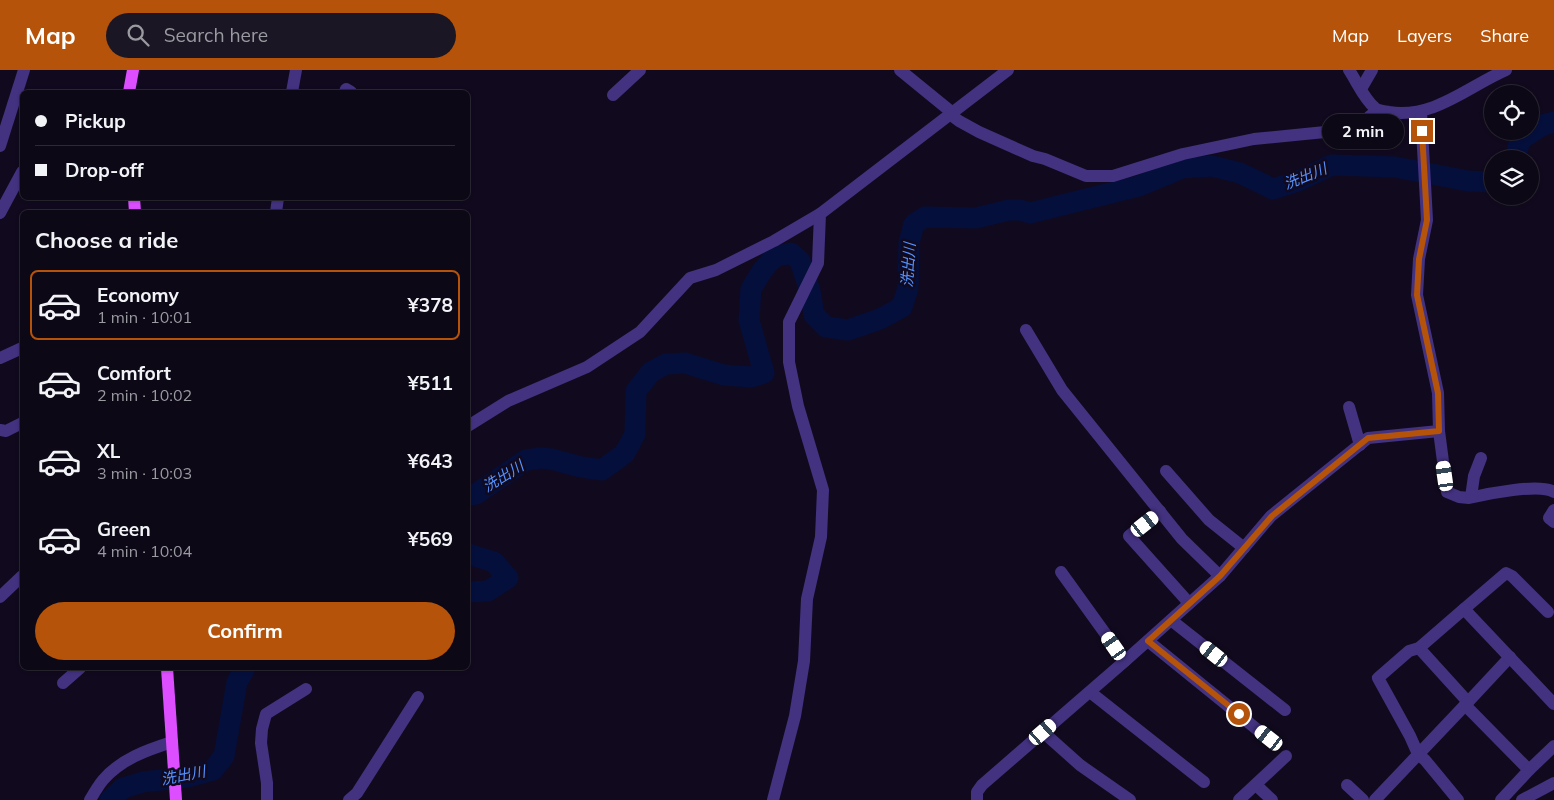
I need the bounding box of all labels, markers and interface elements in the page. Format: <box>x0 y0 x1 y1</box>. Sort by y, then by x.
search box <box>106 13 456 58</box>
text: Map <box>25 20 76 50</box>
icon: search <box>124 21 152 49</box>
text: Search here <box>164 23 268 47</box>
text: Map <box>1332 24 1369 47</box>
text: Layers <box>1397 24 1452 47</box>
text: Share <box>1480 24 1529 47</box>
map controls <box>1484 85 1539 205</box>
button: locate <box>1484 85 1539 140</box>
text: Pickup <box>65 109 126 133</box>
callout: 2 min <box>1322 114 1404 148</box>
route end <box>1411 120 1433 142</box>
text: 2 min <box>1342 121 1384 141</box>
button: layers <box>1484 150 1539 205</box>
text: Drop-off <box>65 158 143 182</box>
water label: 洗出川 <box>1281 158 1331 193</box>
text: Choose a ride <box>35 226 178 254</box>
water label: 洗出川 <box>897 240 919 288</box>
icon: car <box>37 283 82 328</box>
text: Economy <box>97 283 179 307</box>
text: ¥378 <box>407 293 453 317</box>
text: 1 min · 10:01 <box>97 307 192 327</box>
icon: car <box>37 361 82 406</box>
text: Comfort <box>97 361 171 385</box>
text: ¥511 <box>407 371 453 395</box>
text: 2 min · 10:02 <box>97 385 192 405</box>
icon: car <box>37 439 82 484</box>
text: XL <box>97 439 120 463</box>
text: ¥643 <box>407 449 453 473</box>
water label: 洗出川 <box>479 455 529 496</box>
car <box>1435 460 1454 492</box>
text: 3 min · 10:03 <box>97 463 192 483</box>
car <box>1128 509 1161 539</box>
icon: car <box>37 517 82 562</box>
text: Green <box>97 517 151 541</box>
text: ¥569 <box>407 527 453 551</box>
text: 4 min · 10:04 <box>97 541 192 561</box>
button: Confirm <box>35 602 455 660</box>
car <box>1099 629 1128 663</box>
car <box>1197 639 1230 669</box>
route start <box>1228 703 1250 725</box>
car <box>1026 716 1059 748</box>
car <box>1252 723 1285 753</box>
water label: 洗出川 <box>159 761 209 789</box>

